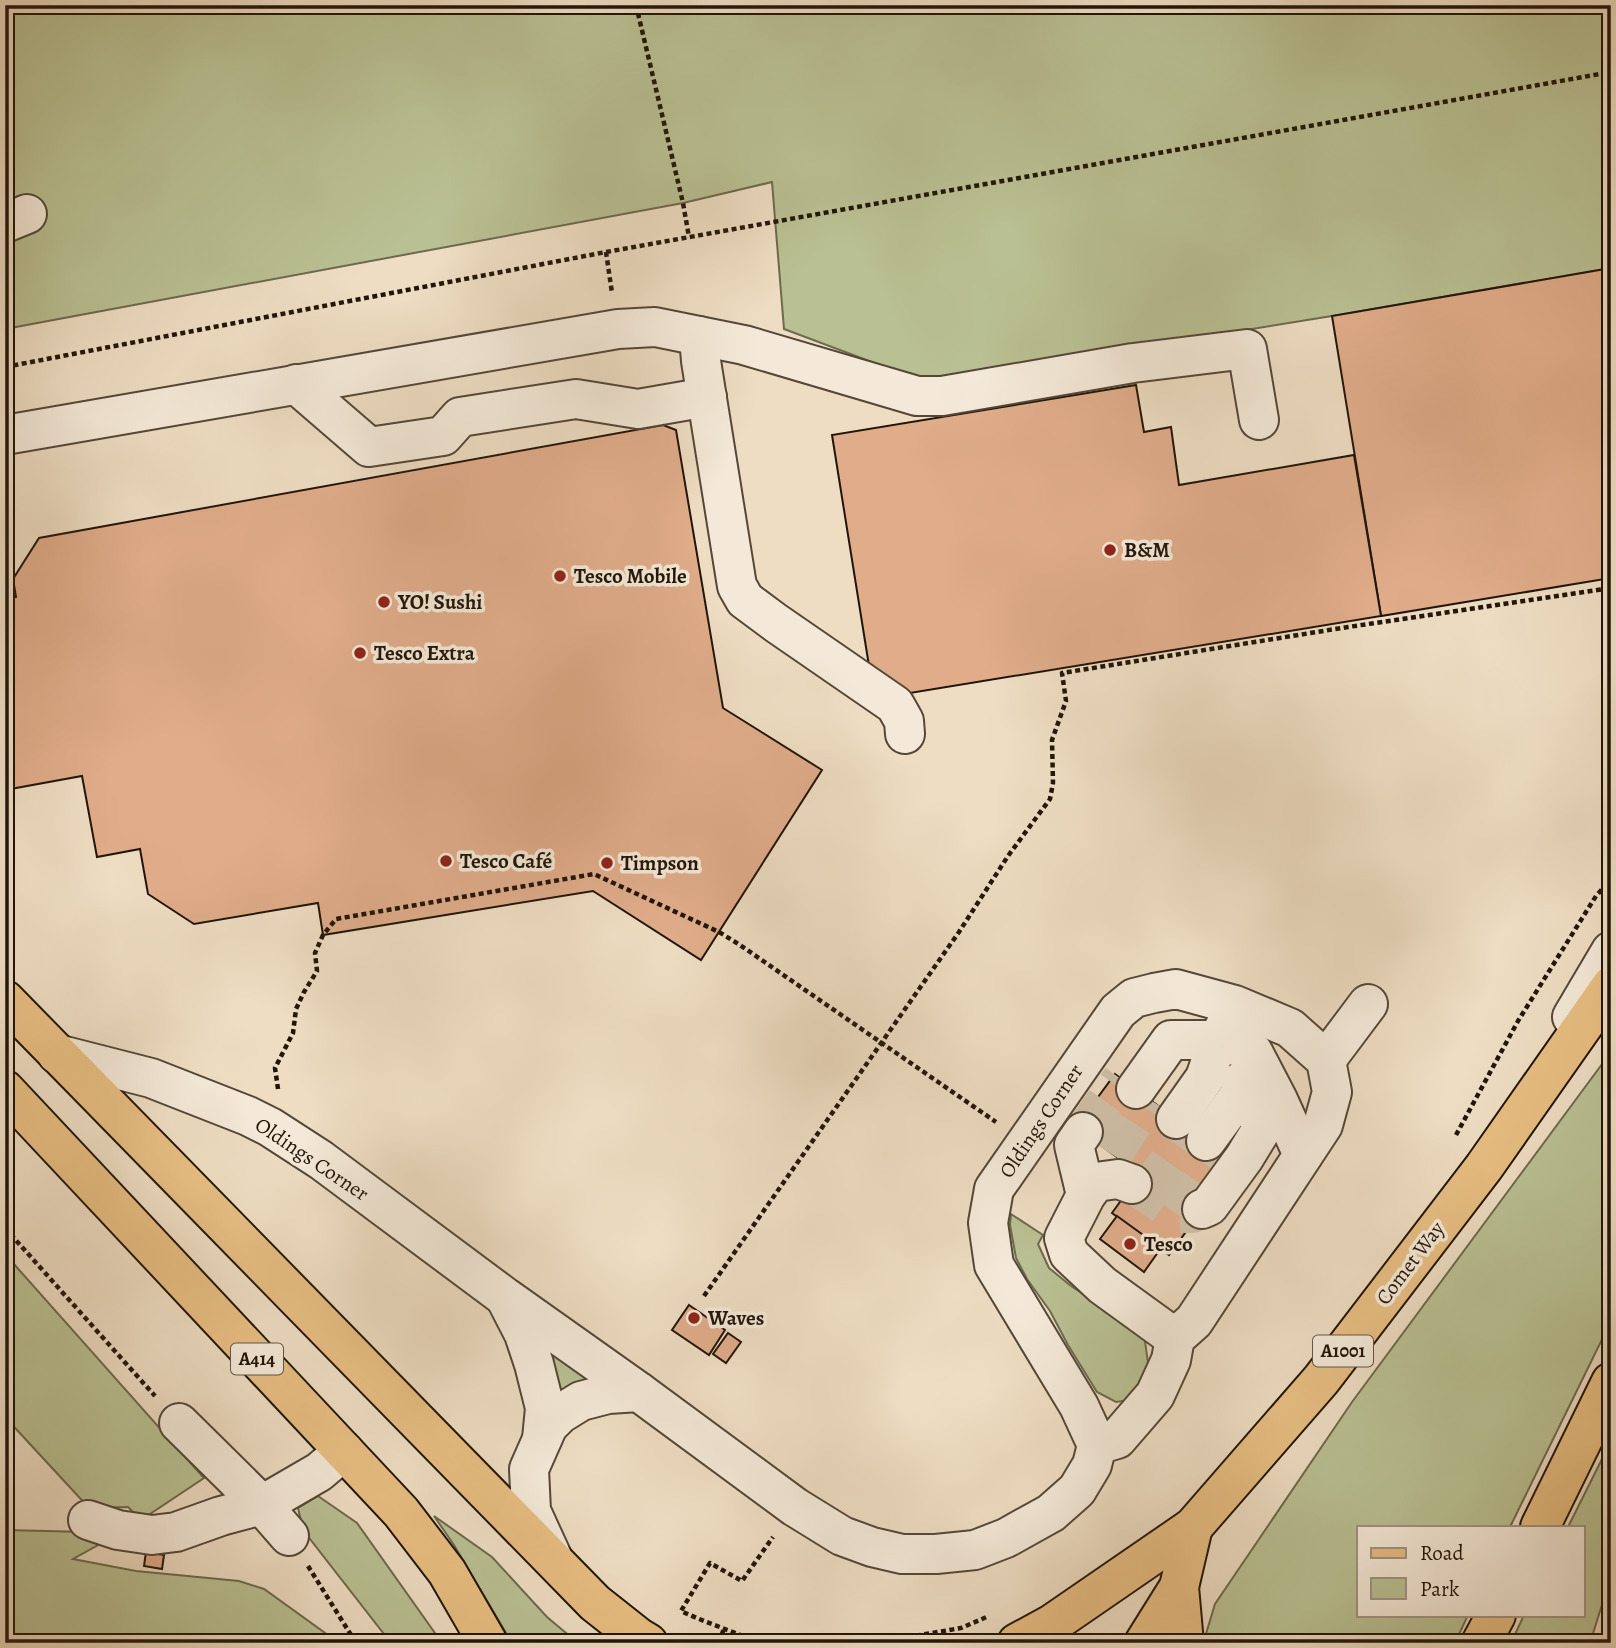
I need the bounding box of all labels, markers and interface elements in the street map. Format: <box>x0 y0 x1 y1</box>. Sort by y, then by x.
place label: B&M <box>1124 536 1170 564</box>
marker: B&M <box>1102 542 1118 558</box>
place label: Tesco Mobile <box>574 562 687 590</box>
marker: Tesco Mobile <box>552 568 568 584</box>
place label: YO! Sushi <box>397 588 482 616</box>
marker: YO! Sushi <box>376 594 392 610</box>
place label: Tesco Extra <box>374 639 476 667</box>
marker: Tesco Extra <box>352 645 368 661</box>
place label: Tesco Café <box>460 847 552 875</box>
place label: Timpson <box>621 849 699 877</box>
marker: Tesco Café <box>438 853 454 869</box>
marker: Timpson <box>599 855 615 871</box>
street label: Oldings Corner <box>993 1059 1089 1183</box>
street label: Oldings Corner <box>250 1111 374 1207</box>
street label: Comet Way <box>1369 1215 1451 1310</box>
place label: Tesco <box>1144 1230 1193 1258</box>
marker: Tesco <box>1122 1236 1138 1252</box>
place label: Waves <box>707 1304 764 1332</box>
marker: Waves <box>686 1310 702 1326</box>
road number: A1001 <box>1313 1336 1373 1366</box>
road number: A414 <box>231 1344 283 1374</box>
legend <box>1357 1526 1584 1616</box>
text: Road <box>1420 1539 1464 1567</box>
text: Park <box>1420 1575 1460 1603</box>

